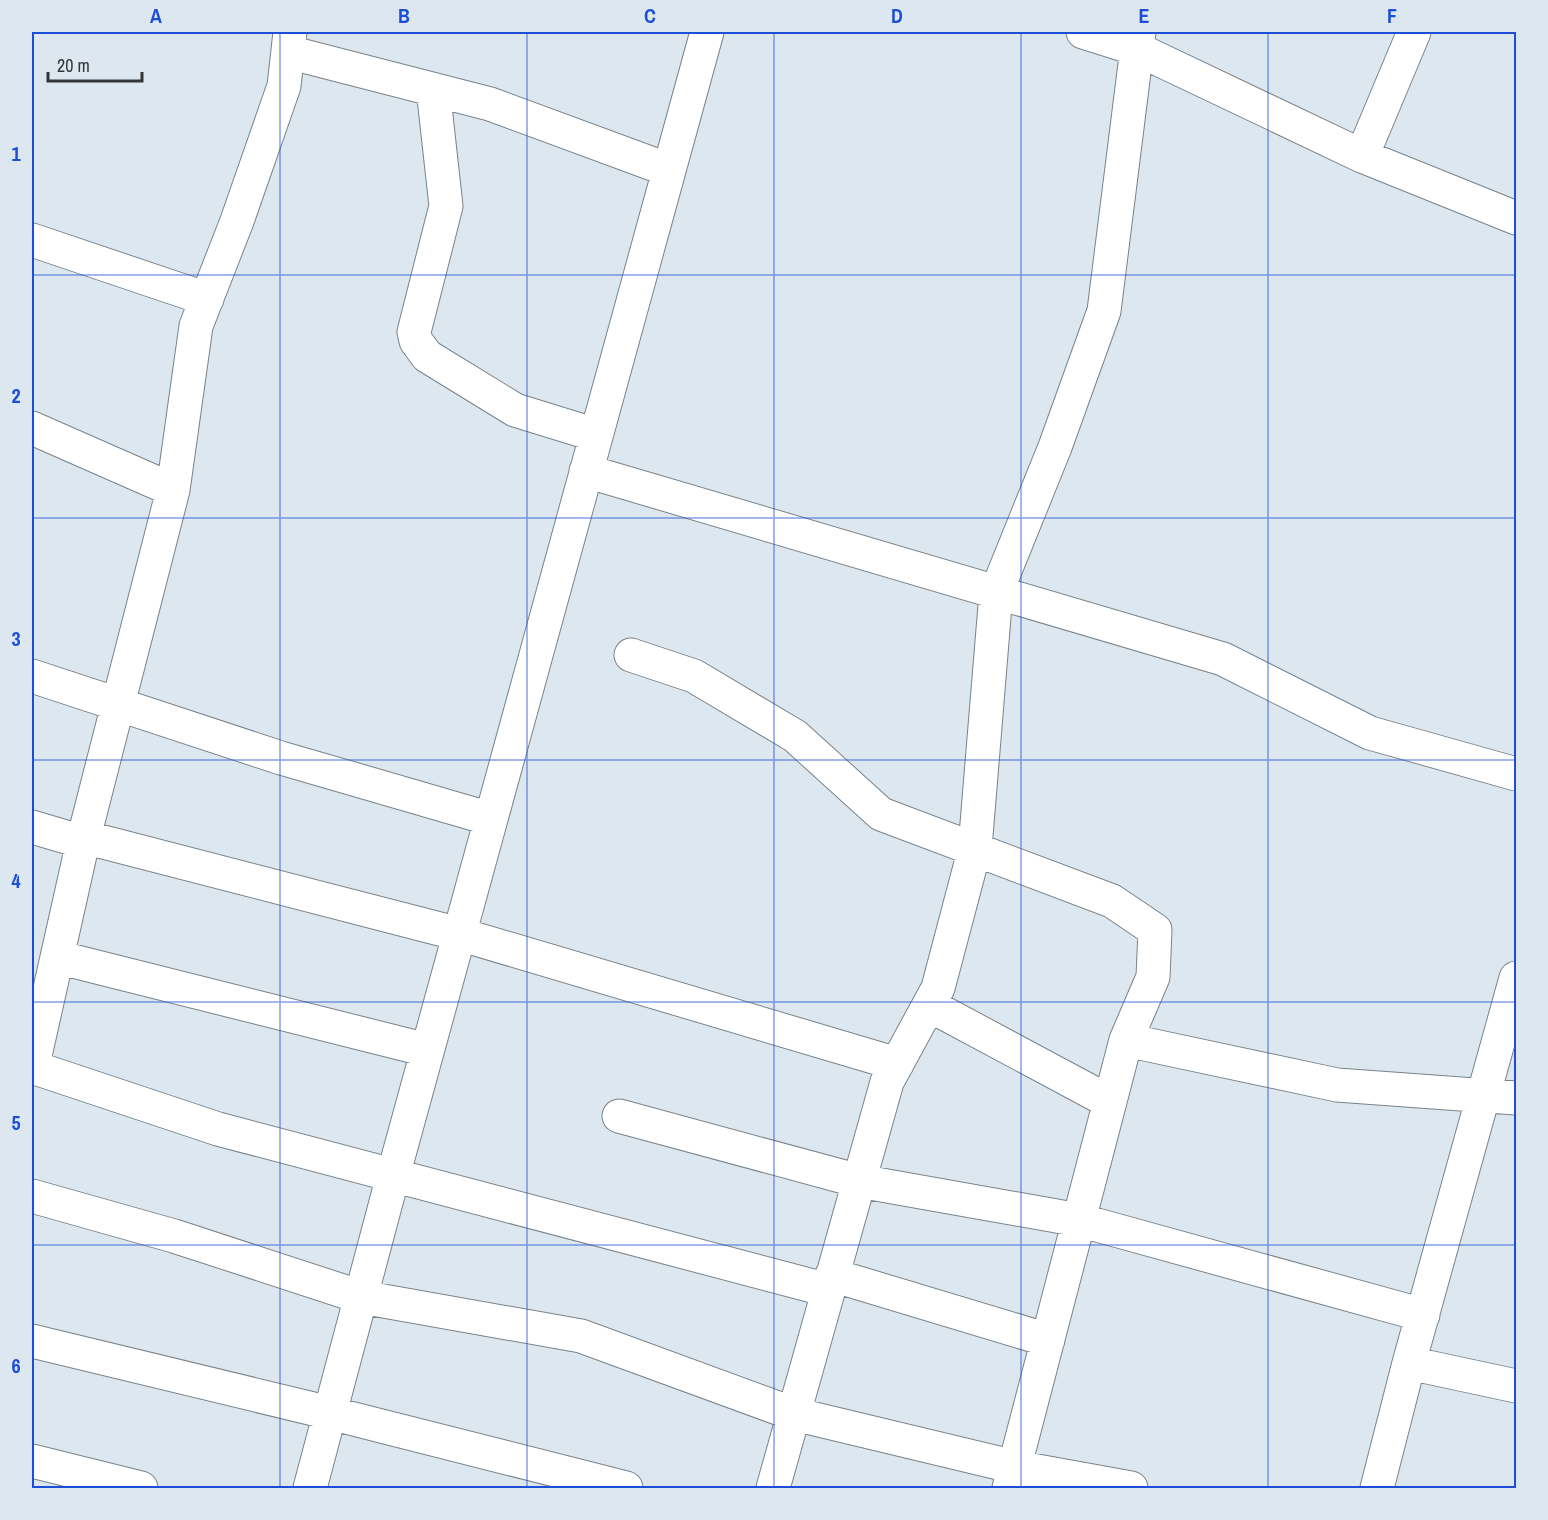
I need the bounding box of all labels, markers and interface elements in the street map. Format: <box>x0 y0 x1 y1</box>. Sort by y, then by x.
text: A <box>150 2 162 29</box>
text: B <box>398 2 410 29</box>
text: C <box>644 2 656 29</box>
text: D <box>891 2 903 29</box>
text: E <box>1139 2 1150 29</box>
text: F <box>1387 2 1397 29</box>
scale bar <box>48 45 142 83</box>
text: 20 m <box>57 53 90 78</box>
text: 1 <box>11 140 21 167</box>
text: 2 <box>11 382 21 409</box>
text: 3 <box>11 625 21 652</box>
text: 4 <box>11 867 21 894</box>
text: 5 <box>11 1109 21 1136</box>
text: 6 <box>11 1352 21 1379</box>

